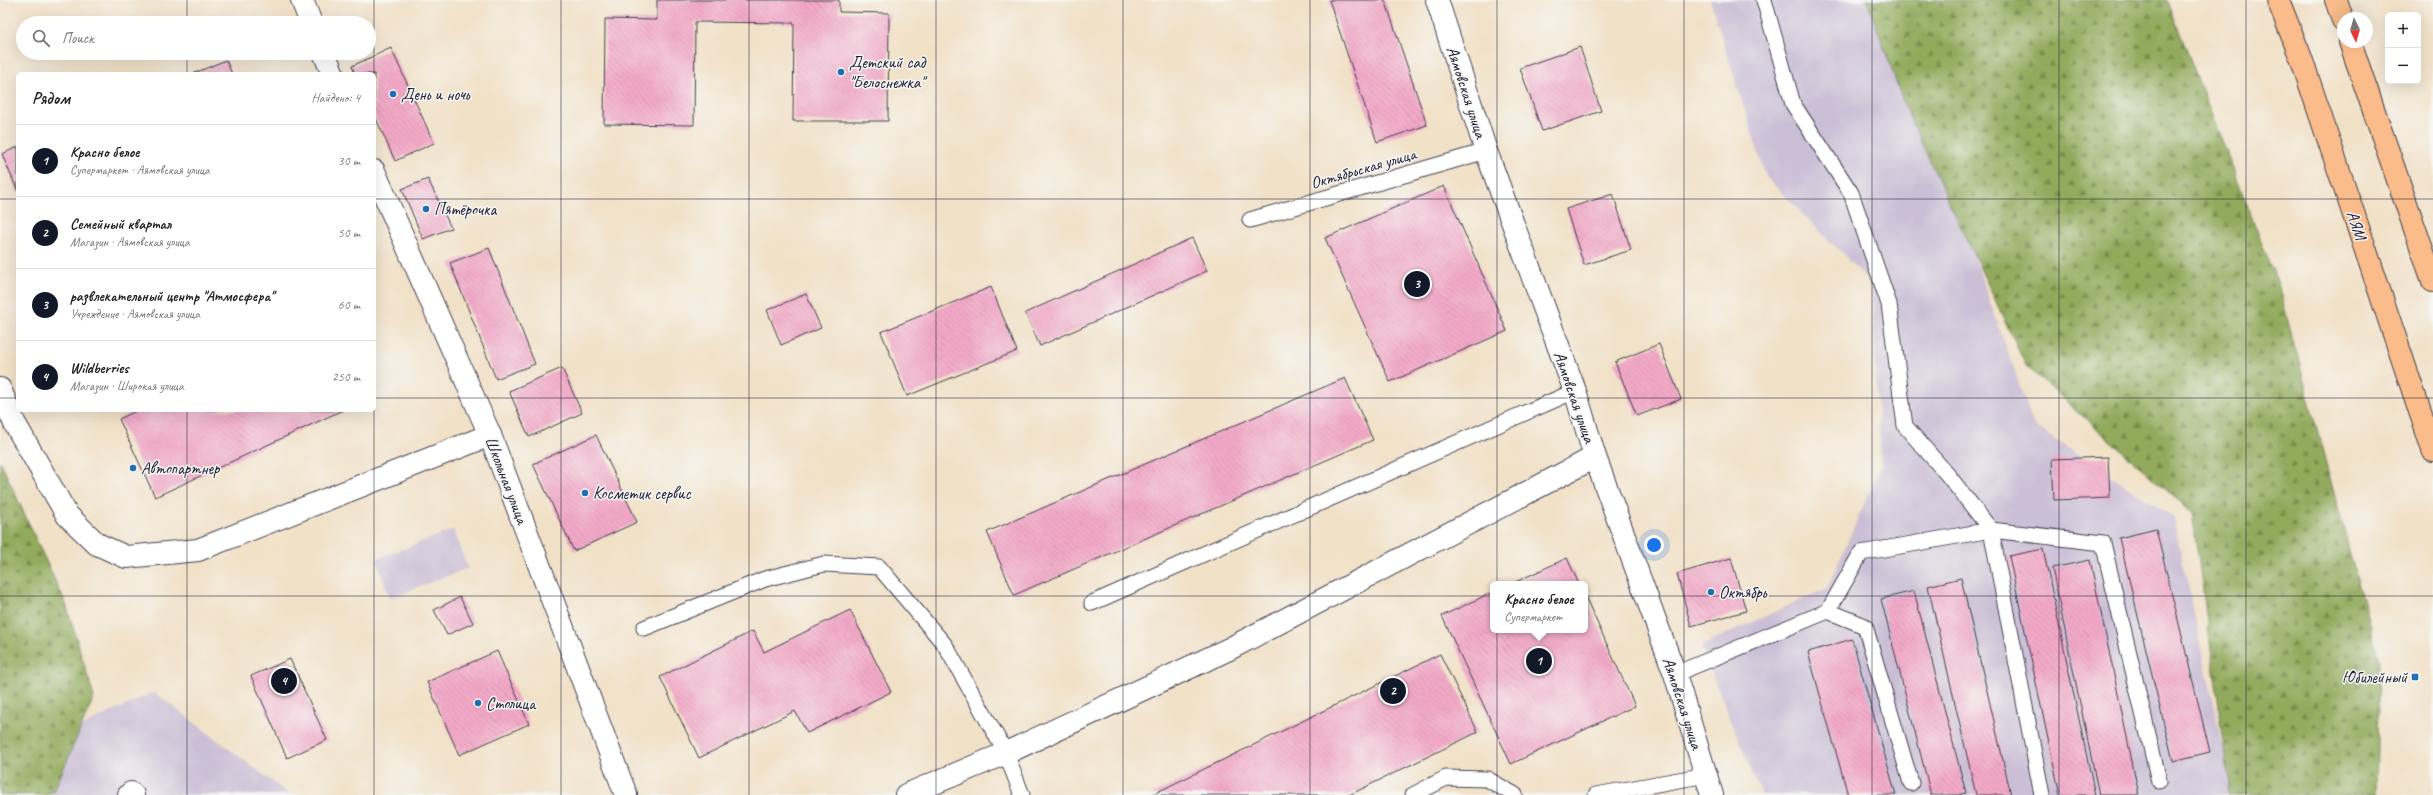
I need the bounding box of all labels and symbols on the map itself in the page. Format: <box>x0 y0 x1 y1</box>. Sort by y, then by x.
north arrow <box>2337 12 2373 48</box>
street label: Аямовская улица <box>1442 44 1492 142</box>
place label: Детский сад "Белоснежка" <box>849 52 928 93</box>
marker: Детский сад "Белоснежка" <box>836 67 846 77</box>
place label: День и ночь <box>401 84 471 105</box>
marker: День и ночь <box>388 89 398 99</box>
street label: Октябрьская улица <box>1308 143 1420 194</box>
place label: Пятёрочка <box>434 199 497 220</box>
marker: Пятёрочка <box>421 204 431 214</box>
street label: АЯМ <box>2342 208 2372 244</box>
pin: 3 <box>1404 269 1430 299</box>
street label: Аямовская улица <box>1549 349 1601 447</box>
street label: Школьная улица <box>480 434 533 529</box>
place label: Автопартнер <box>141 458 221 479</box>
marker: Автопартнер <box>128 463 138 473</box>
place label: Косметик сервис <box>593 483 692 504</box>
marker: Косметик сервис <box>580 488 590 498</box>
your location <box>1644 535 1664 555</box>
place label: Октябрь <box>1719 582 1768 603</box>
marker: Октябрь <box>1706 587 1716 597</box>
pin: 1 <box>1526 646 1552 676</box>
street label: Аямовская улица <box>1658 655 1708 753</box>
pin: 4 <box>271 666 297 696</box>
place label: Юбилейный <box>2342 667 2408 688</box>
marker: Юбилейный <box>2410 672 2420 682</box>
pin: 2 <box>1380 676 1406 706</box>
place label: Столица <box>486 693 537 714</box>
marker: Столица <box>473 698 483 708</box>

